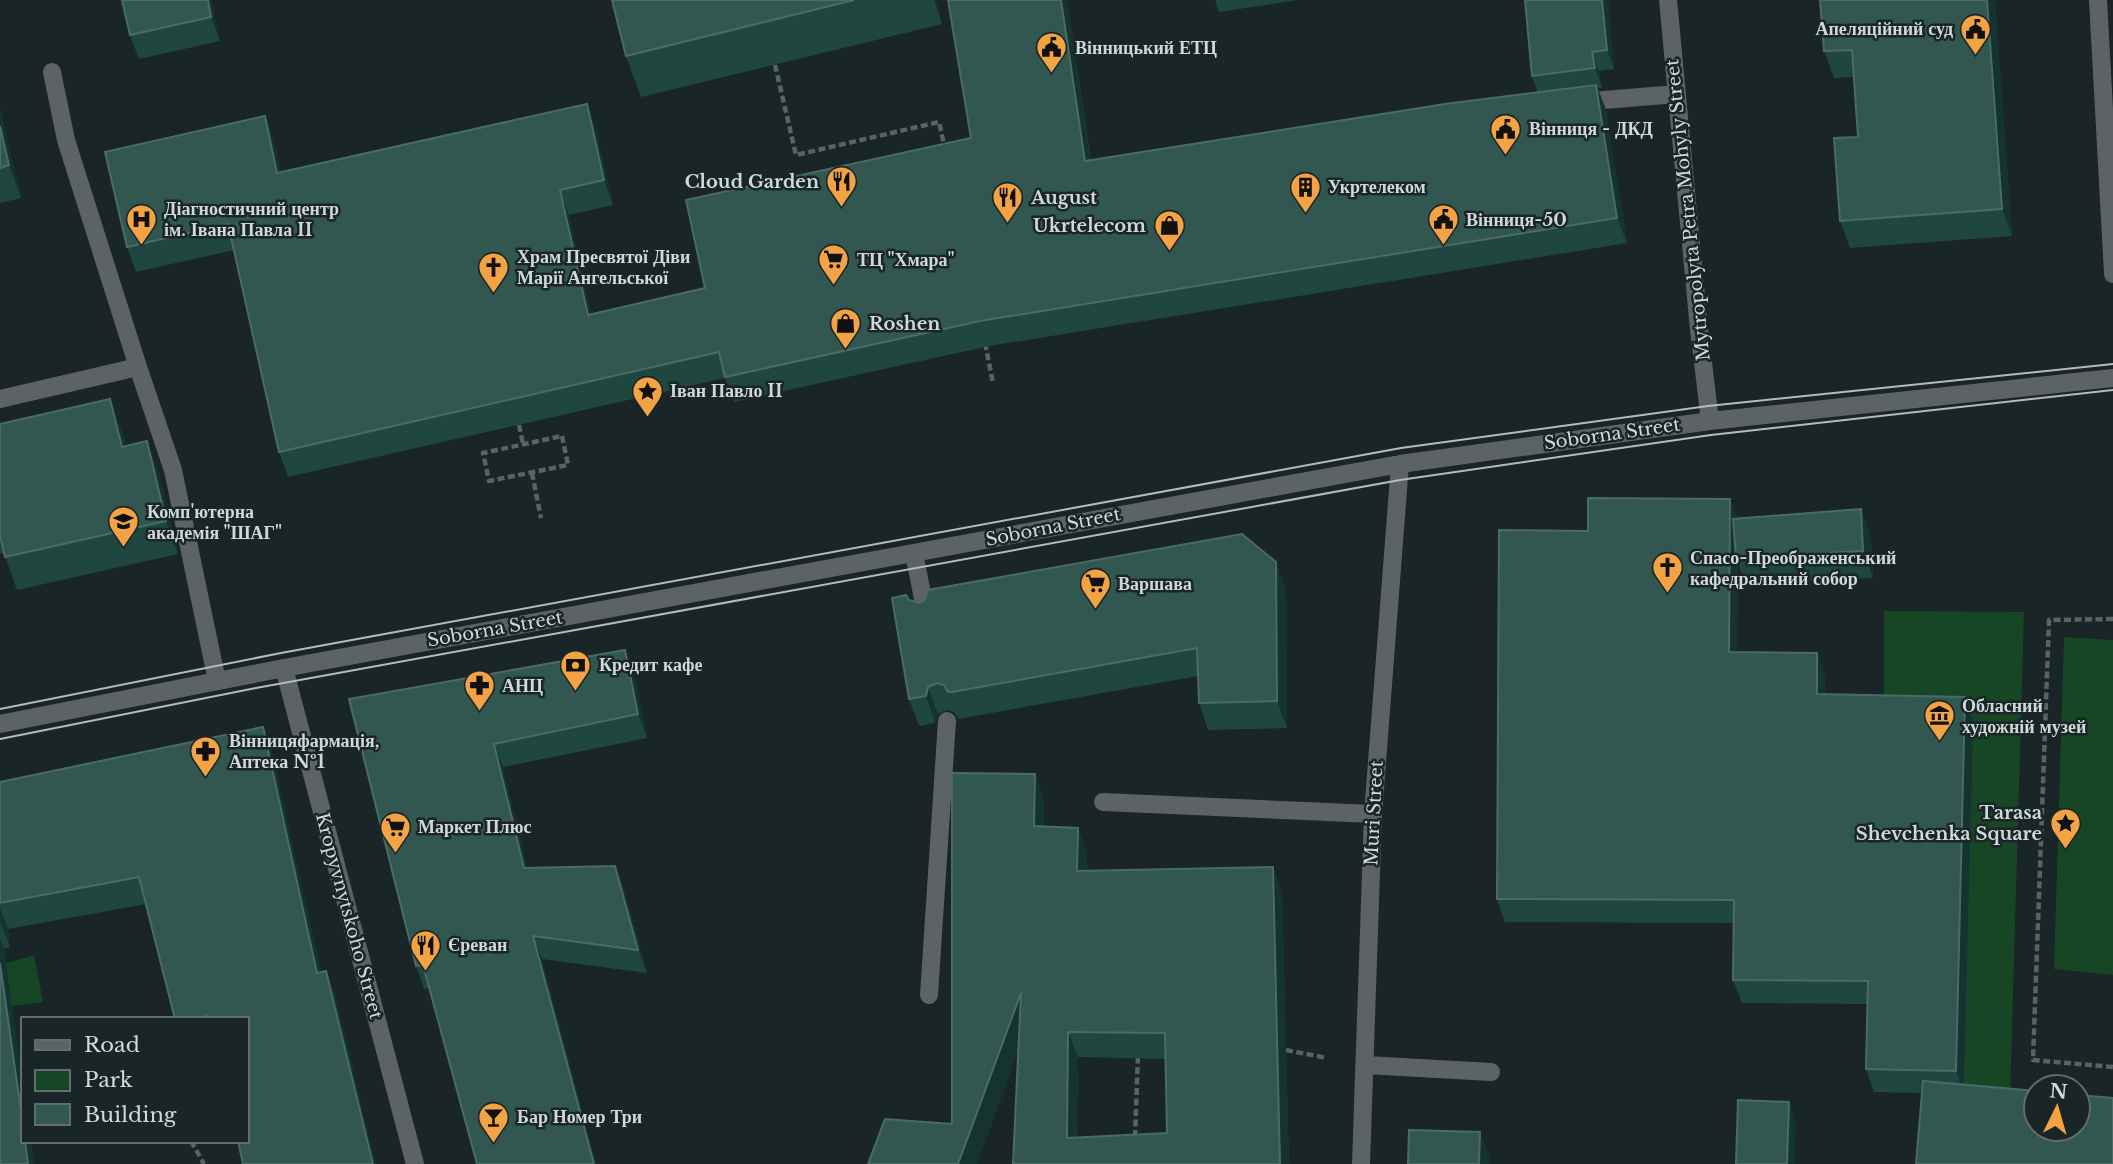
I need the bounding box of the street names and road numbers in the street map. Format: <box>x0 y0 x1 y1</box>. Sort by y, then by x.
street label: Mytropolyta Petra Mohyly Street <box>1661 58 1715 362</box>
street label: Soborna Street <box>1543 414 1682 454</box>
street label: Soborna Street <box>984 503 1123 551</box>
street label: Soborna Street <box>426 606 565 652</box>
street label: Muri Street <box>1360 760 1388 866</box>
street label: Kropyvnytskoho Street <box>311 810 387 1022</box>

